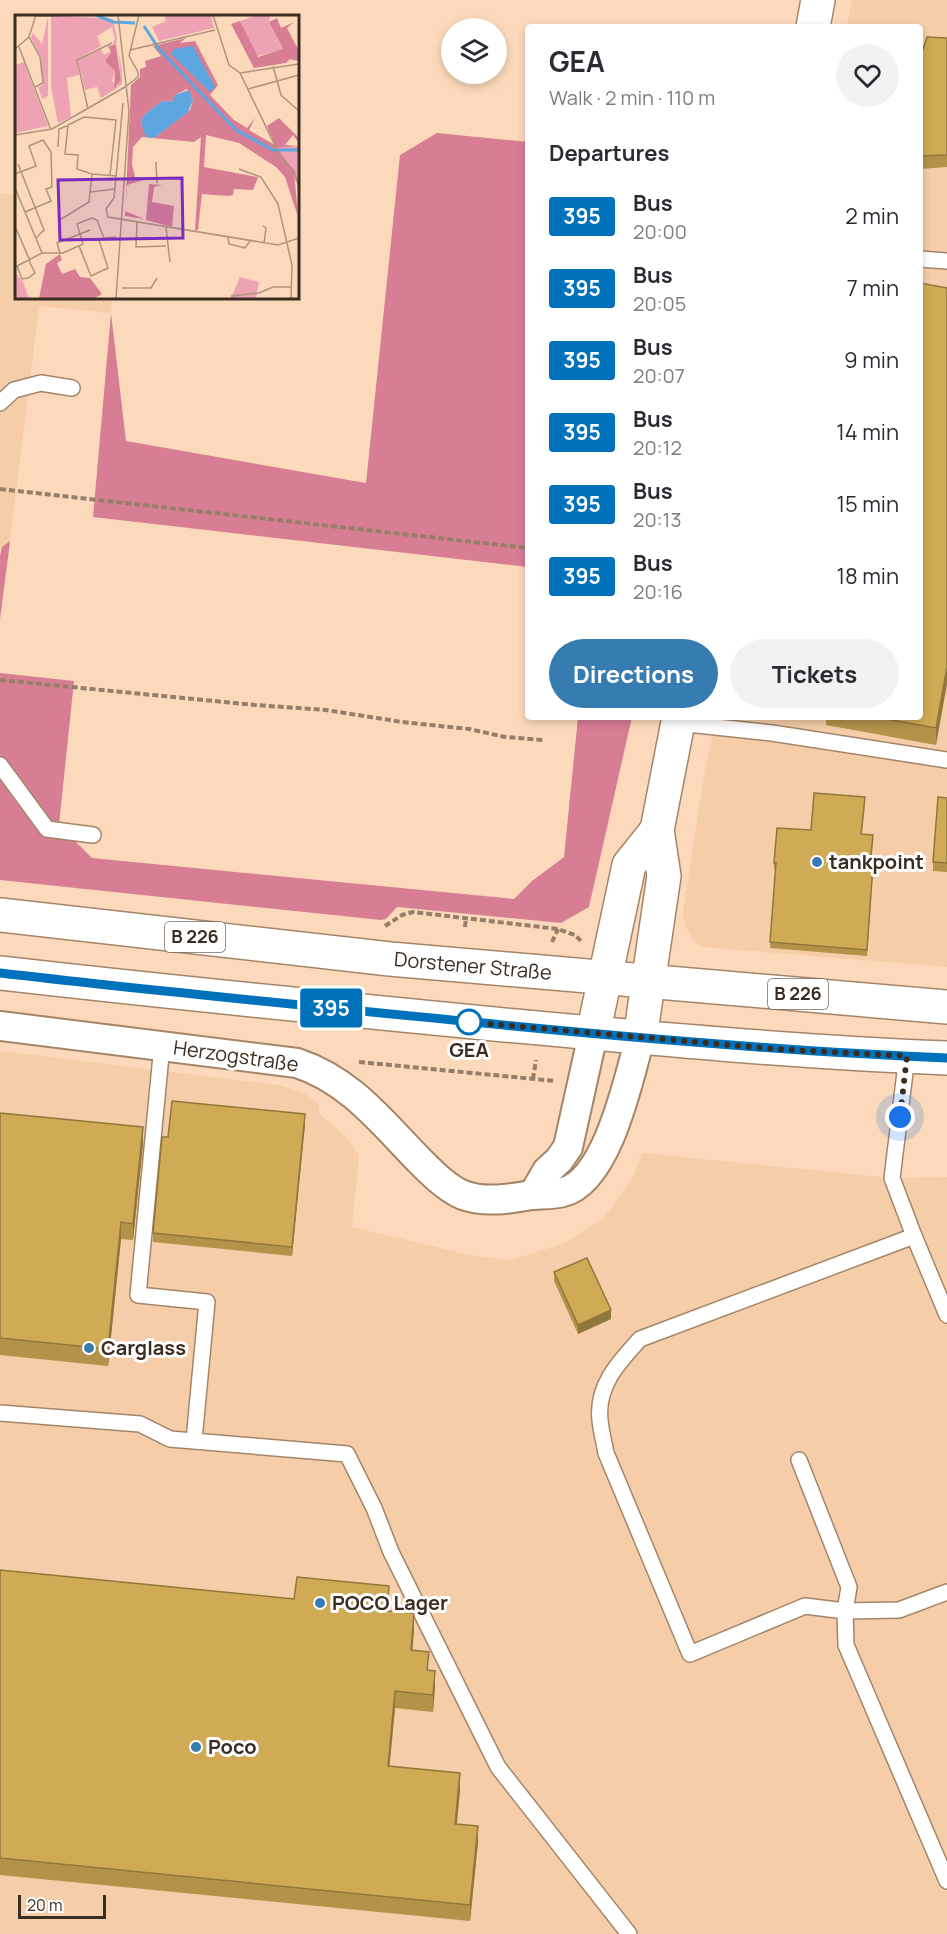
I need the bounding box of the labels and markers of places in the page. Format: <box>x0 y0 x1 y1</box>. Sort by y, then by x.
place label: tankpoint <box>829 848 924 875</box>
marker: tankpoint <box>810 855 824 869</box>
marker: GEA <box>456 1009 482 1035</box>
place label: GEA <box>449 1036 489 1063</box>
place label: Carglass <box>101 1334 186 1361</box>
marker: Carglass <box>82 1341 96 1355</box>
place label: POCO Lager <box>332 1589 448 1616</box>
marker: POCO Lager <box>313 1596 327 1610</box>
place label: Poco <box>208 1733 257 1760</box>
marker: Poco <box>189 1740 203 1754</box>

